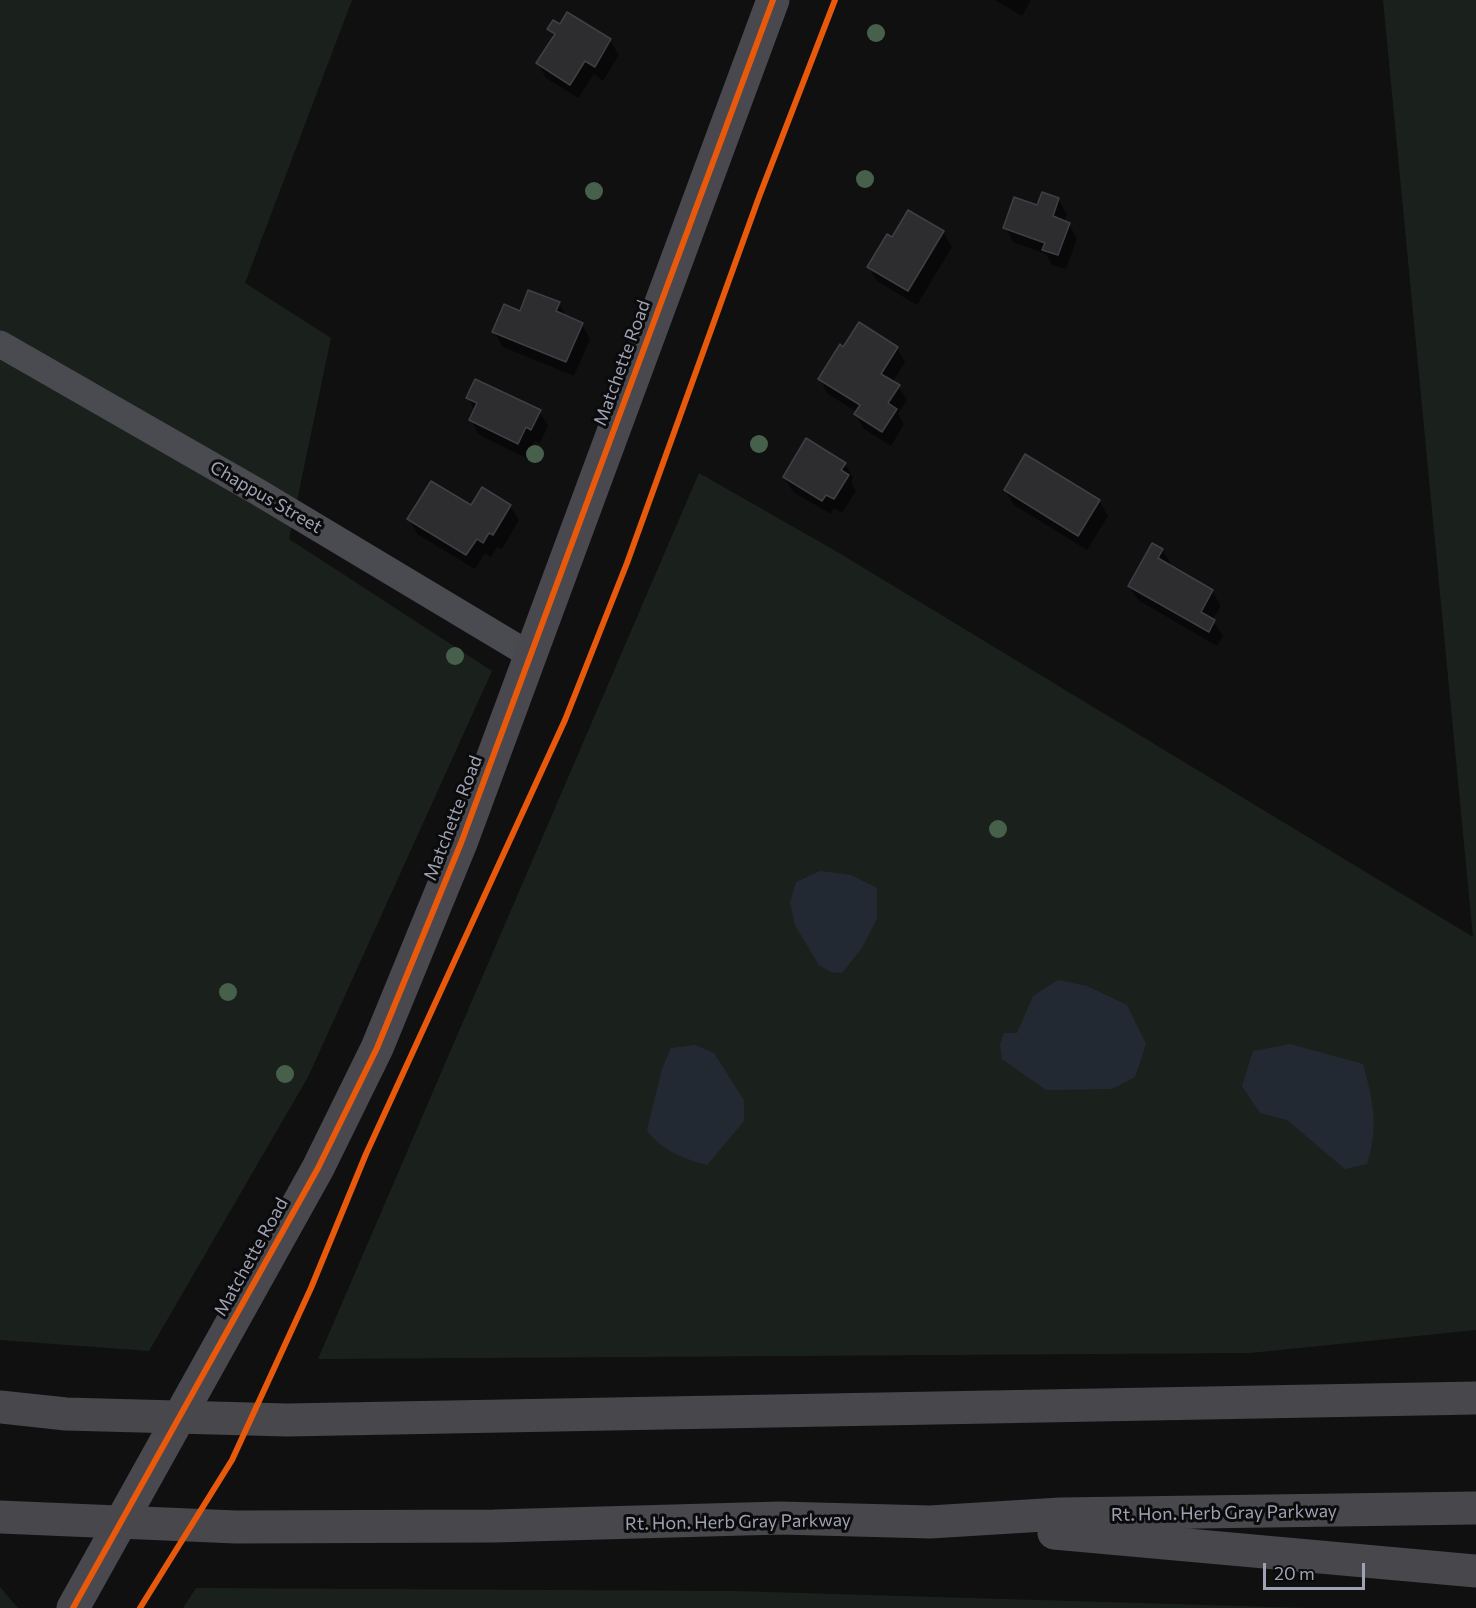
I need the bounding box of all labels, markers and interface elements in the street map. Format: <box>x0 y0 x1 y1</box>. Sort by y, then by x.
street label: Matchette Road <box>589 297 655 429</box>
street label: Chappus Street <box>206 456 326 538</box>
street label: Matchette Road <box>419 753 487 883</box>
street label: Matchette Road <box>210 1194 292 1320</box>
street label: Rt. Hon. Herb Gray Parkway <box>1111 1500 1337 1526</box>
street label: Rt. Hon. Herb Gray Parkway <box>625 1509 851 1535</box>
scale bar <box>1266 1551 1368 1589</box>
text: 20 m <box>1274 1562 1315 1584</box>

